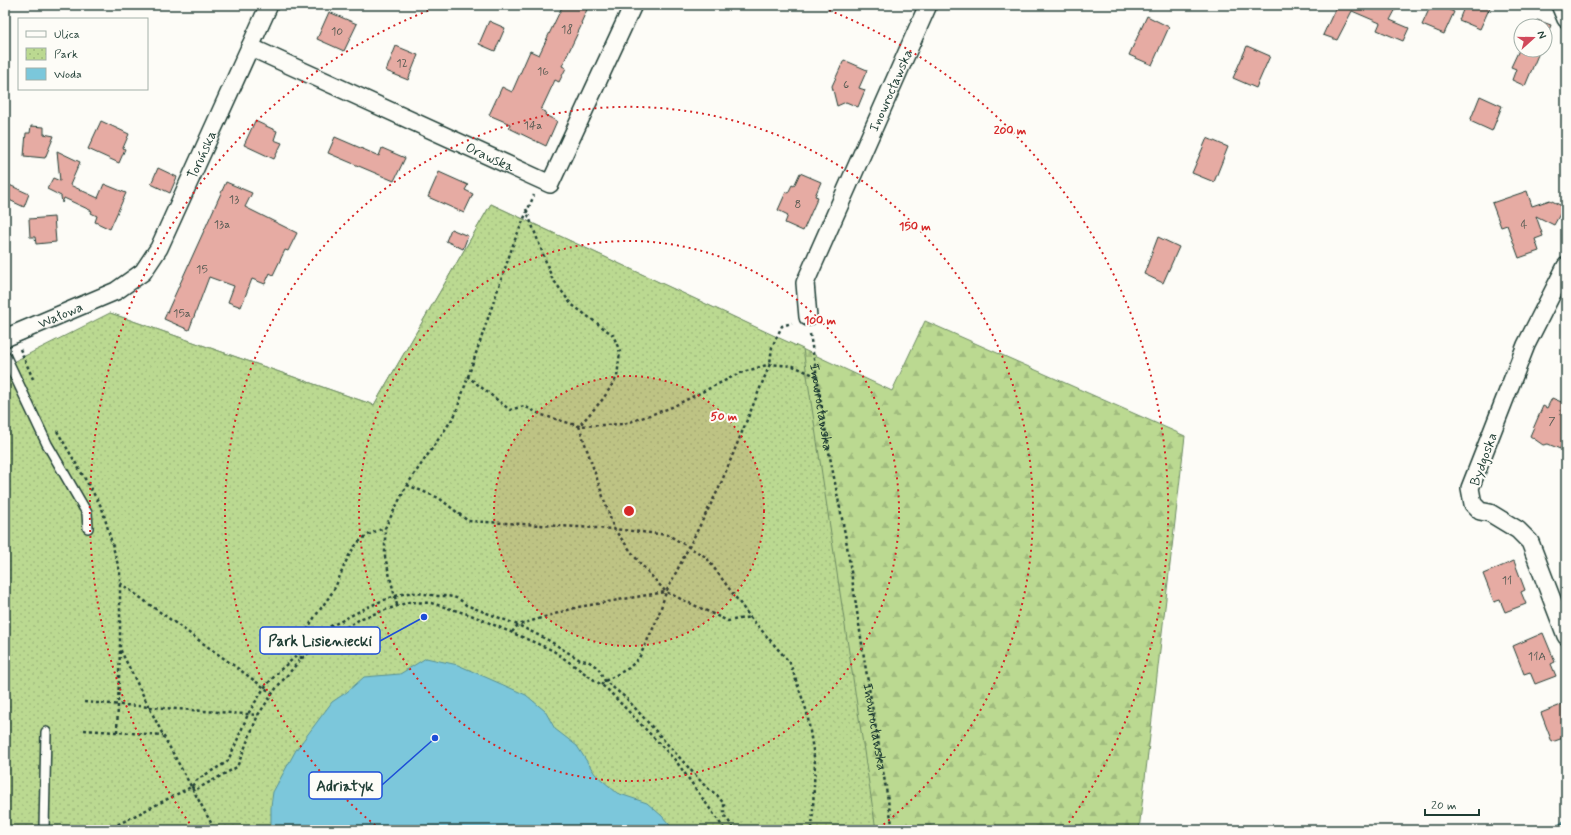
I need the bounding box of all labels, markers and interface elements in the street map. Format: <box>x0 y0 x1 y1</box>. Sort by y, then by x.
legend <box>18 18 148 90</box>
north arrow <box>1513 18 1553 58</box>
house number: 18 <box>561 22 573 38</box>
house number: 10 <box>331 24 343 40</box>
text: Ulica <box>54 27 80 43</box>
text: N <box>1534 29 1549 41</box>
text: Park <box>54 47 78 63</box>
street label: Inowrocławska <box>865 47 917 134</box>
house number: 12 <box>396 56 408 72</box>
house number: 16 <box>537 64 549 80</box>
text: Woda <box>54 67 82 83</box>
house number: 6 <box>843 77 849 93</box>
house number: 14a <box>524 118 542 134</box>
text: 200 m <box>994 123 1027 139</box>
street label: Toruńska <box>183 128 221 182</box>
street label: Orawska <box>462 139 518 177</box>
house number: 13 <box>229 192 239 208</box>
house number: 8 <box>795 197 801 213</box>
house number: 13a <box>214 217 230 233</box>
house number: 4 <box>1521 217 1528 233</box>
text: 150 m <box>899 219 931 235</box>
house number: 15 <box>196 262 208 278</box>
street label: Wałowa <box>35 298 86 333</box>
house number: 15a <box>173 306 191 322</box>
text: 100 m <box>804 313 837 329</box>
street label: Inowrocławska <box>805 362 837 452</box>
text: 50 m <box>711 409 738 425</box>
house number: 7 <box>1548 414 1556 430</box>
street label: Bydgoska <box>1466 430 1502 488</box>
centre of rings <box>622 504 636 518</box>
house number: 11 <box>1502 573 1512 589</box>
callout: Park Lisieniecki <box>260 627 380 654</box>
text: Park Lisieniecki <box>268 632 372 652</box>
house number: 11A <box>1528 649 1546 665</box>
street label: Inowrocławska <box>858 682 891 772</box>
callout: Adriatyk <box>309 772 382 799</box>
text: Adriatyk <box>316 777 374 797</box>
scale bar <box>1425 791 1479 817</box>
text: 20 m <box>1431 798 1457 814</box>

